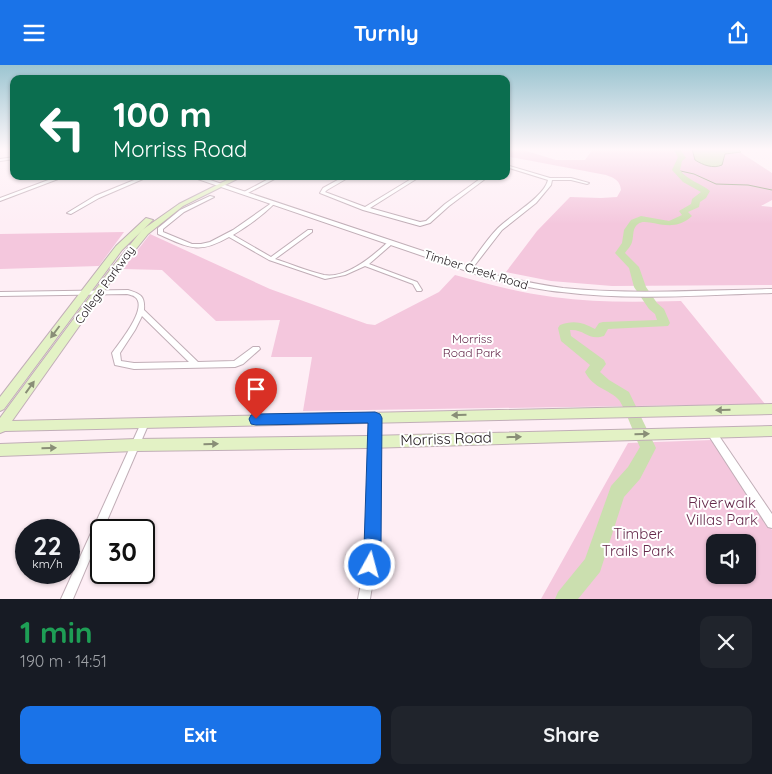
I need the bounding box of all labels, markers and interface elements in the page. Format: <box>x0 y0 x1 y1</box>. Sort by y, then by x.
icon: menu <box>20 19 48 47</box>
text: Turnly <box>353 19 419 47</box>
icon: share <box>724 19 752 47</box>
text: 100 m <box>113 92 212 136</box>
icon: left <box>30 95 95 160</box>
text: Morriss Road <box>113 135 247 163</box>
street label: College Parkway <box>71 243 138 327</box>
street label: Timber Creek Road <box>422 247 530 292</box>
one-way arrow <box>50 325 61 338</box>
park label: Morriss Road Park <box>443 331 501 360</box>
pin <box>235 368 277 419</box>
icon: arrive <box>242 375 270 403</box>
one-way arrow <box>25 380 35 394</box>
one-way arrow <box>715 406 731 414</box>
one-way arrow <box>451 411 467 419</box>
street label: Morriss Road <box>400 427 492 450</box>
one-way arrow <box>634 430 650 438</box>
one-way arrow <box>506 433 522 441</box>
one-way arrow <box>203 440 219 448</box>
one-way arrow <box>41 443 57 451</box>
park label: Riverwalk Villas Park <box>686 493 758 529</box>
speed limit sign: 30 <box>90 519 155 584</box>
park label: Timber Trails Park <box>602 524 674 560</box>
text: 22 <box>33 530 62 561</box>
map controls <box>706 534 756 584</box>
button: sound <box>706 534 756 584</box>
position arrow <box>343 538 395 590</box>
text: km/h <box>32 556 63 571</box>
text: 1 min <box>20 613 93 651</box>
button: close <box>700 616 752 668</box>
text: 190 m · 14:51 <box>20 651 107 671</box>
button: Exit <box>20 706 381 764</box>
button: Share <box>391 706 752 764</box>

